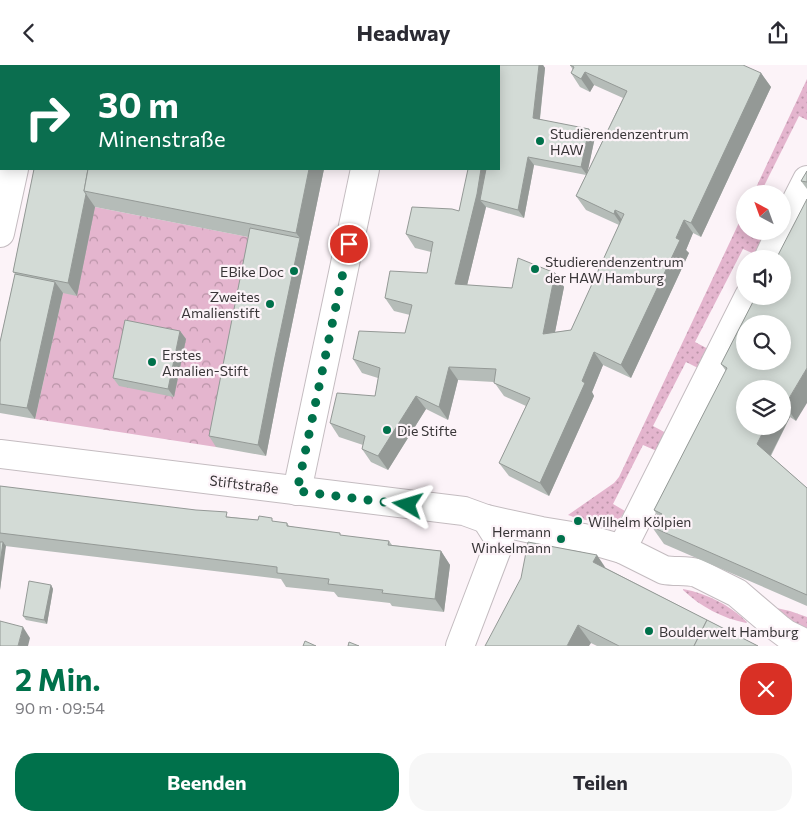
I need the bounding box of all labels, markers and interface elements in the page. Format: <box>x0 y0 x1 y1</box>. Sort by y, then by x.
icon: back <box>15 19 43 47</box>
text: Headway <box>357 19 450 46</box>
icon: share <box>764 19 792 47</box>
text: 30 m <box>98 82 179 125</box>
icon: right <box>15 85 80 150</box>
text: Minenstraße <box>98 125 226 152</box>
place label: Studierendenzentrum HAW <box>550 125 689 158</box>
marker: Studierendenzentrum HAW <box>534 135 546 147</box>
north arrow <box>736 185 791 240</box>
map controls <box>736 185 791 435</box>
pin <box>328 223 370 265</box>
icon: arrive <box>335 230 363 258</box>
button: sound <box>736 250 791 305</box>
place label: Studierendenzentrum der HAW Hamburg <box>545 253 684 286</box>
place label: EBike Doc <box>220 263 284 280</box>
marker: Studierendenzentrum der HAW Hamburg <box>529 263 541 275</box>
marker: EBike Doc <box>288 265 300 277</box>
place label: Zweites Amalienstift <box>181 288 260 321</box>
marker: Zweites Amalienstift <box>264 298 276 310</box>
button: search <box>736 315 791 370</box>
place label: Erstes Amalien-Stift <box>162 346 249 379</box>
marker: Erstes Amalien-Stift <box>146 356 158 368</box>
button: layers <box>736 380 791 435</box>
place label: Die Stifte <box>397 422 457 439</box>
marker: Die Stifte <box>381 424 393 436</box>
street label: Stiftstraße <box>209 471 279 497</box>
position arrow <box>381 478 433 530</box>
place label: Wilhelm Kölpien <box>588 513 691 530</box>
marker: Wilhelm Kölpien <box>572 515 584 527</box>
place label: Hermann Winkelmann <box>471 523 551 556</box>
marker: Hermann Winkelmann <box>555 533 567 545</box>
place label: Boulderwelt Hamburg <box>659 623 799 640</box>
marker: Boulderwelt Hamburg <box>643 625 655 637</box>
text: 2 Min. <box>15 660 100 697</box>
button: close <box>740 663 792 715</box>
text: 90 m · 09:54 <box>15 698 105 717</box>
button: Beenden <box>15 753 399 811</box>
button: Teilen <box>409 753 792 811</box>

